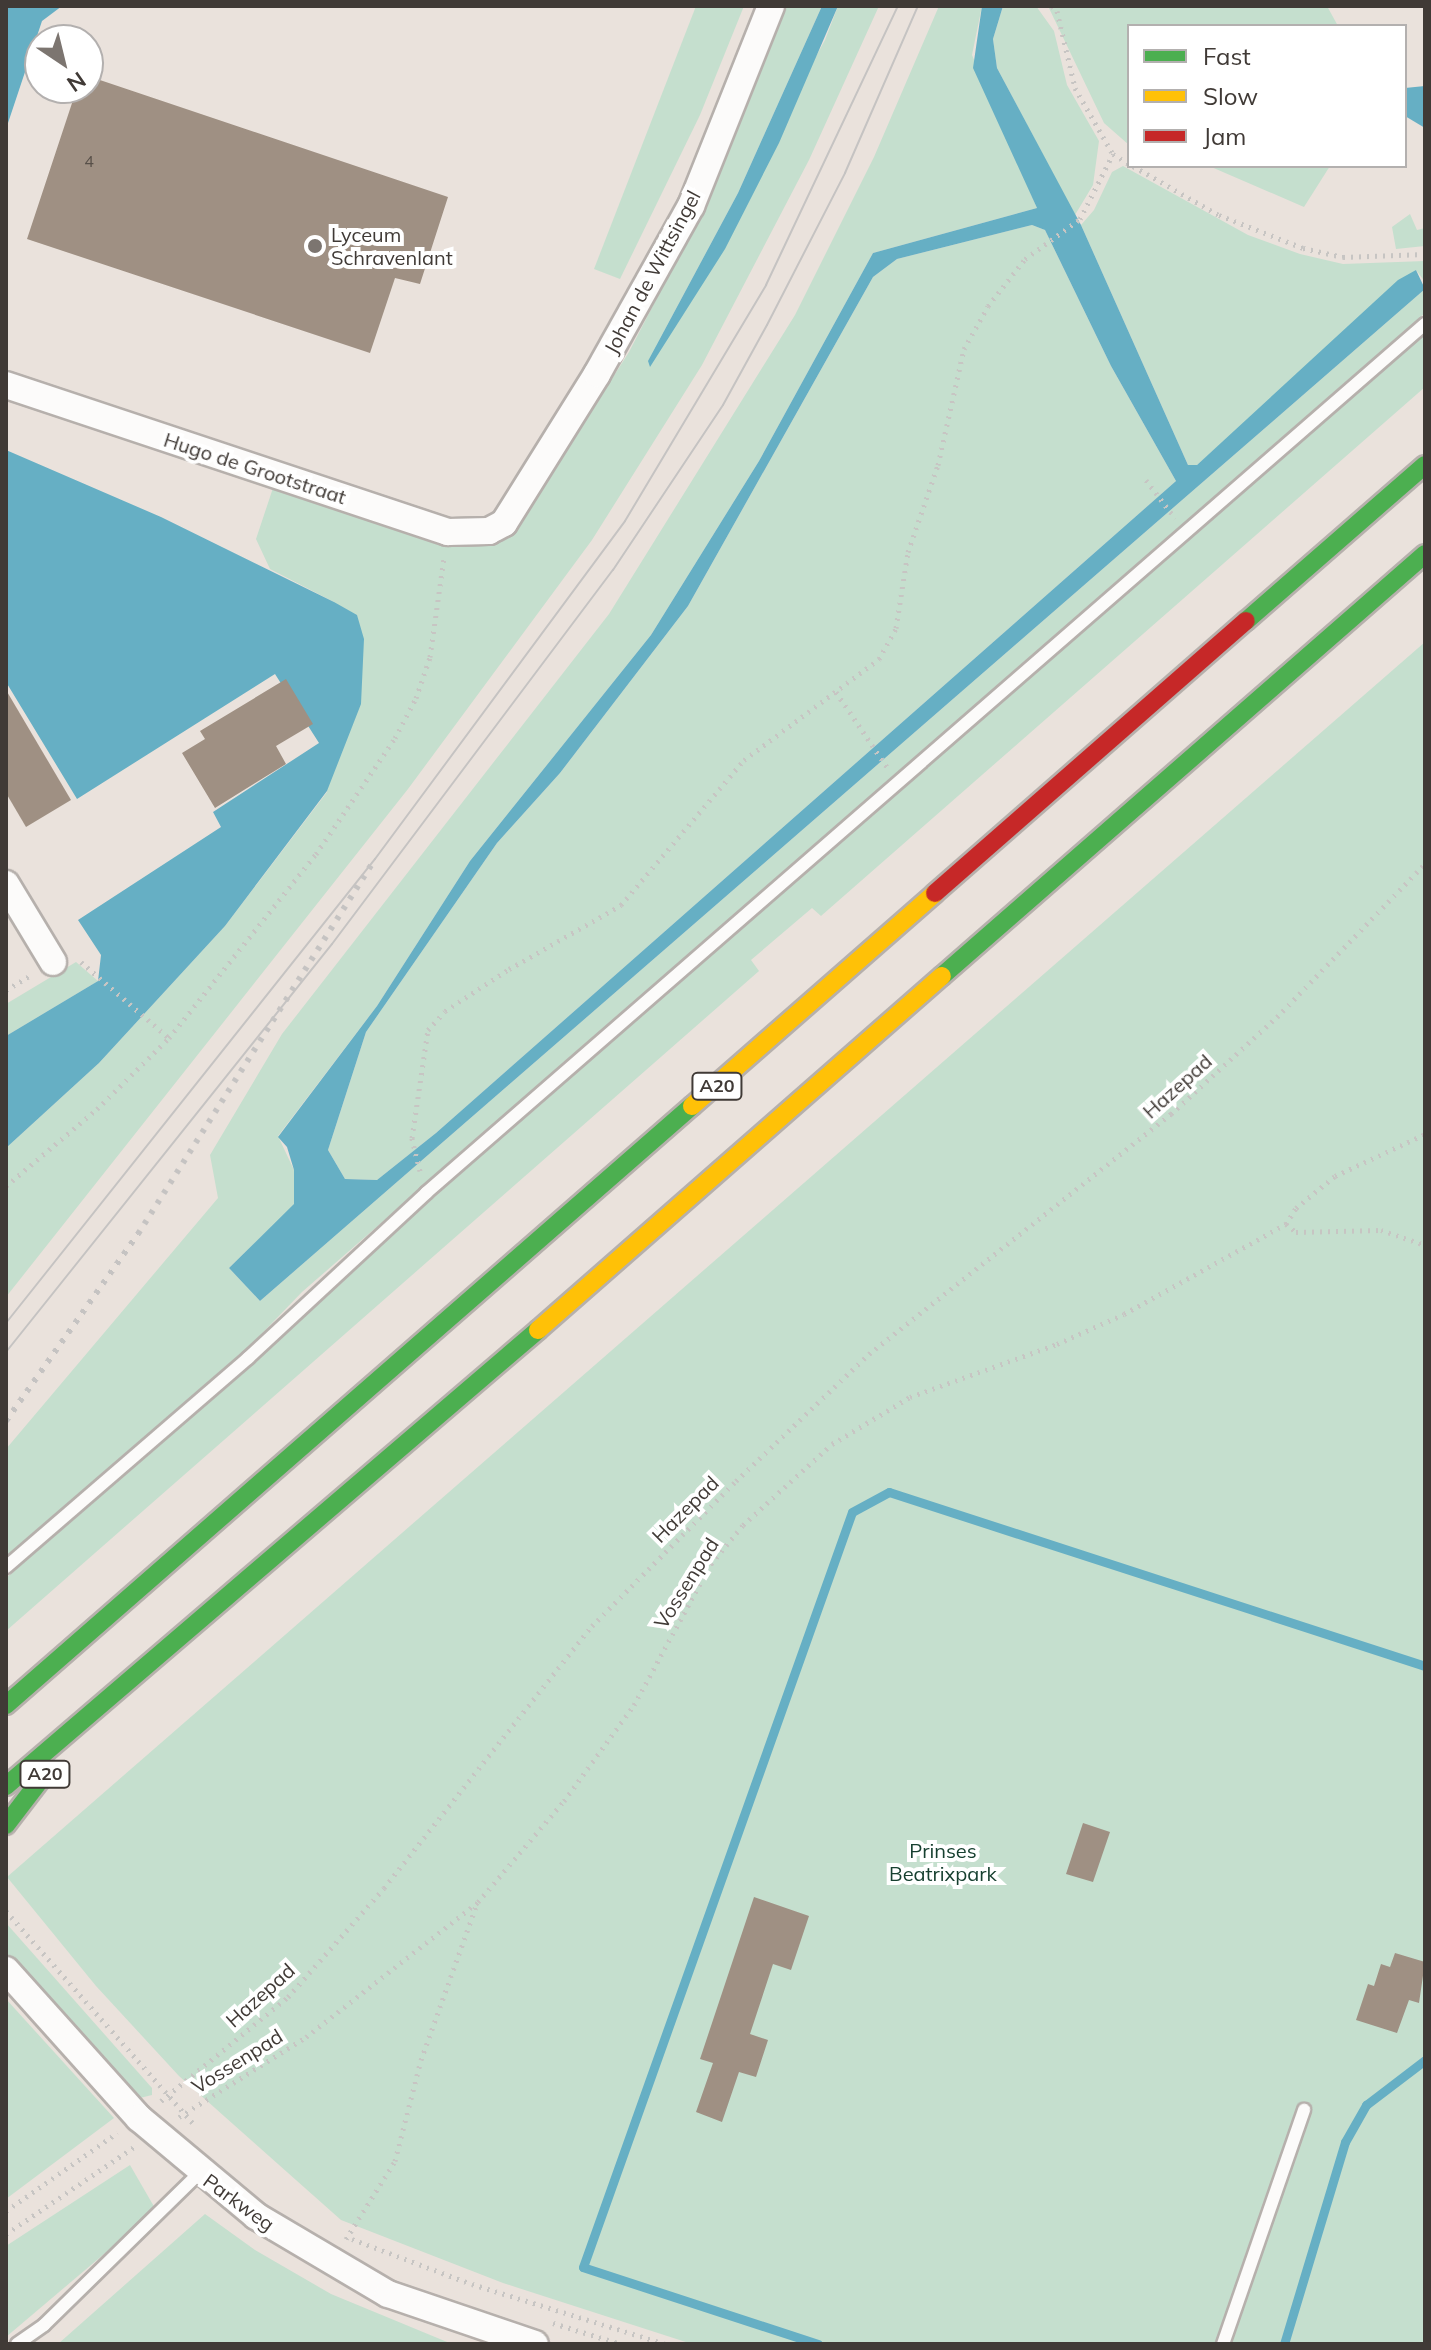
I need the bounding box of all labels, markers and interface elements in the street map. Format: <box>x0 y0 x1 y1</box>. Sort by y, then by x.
north arrow <box>24 24 104 104</box>
legend <box>1127 24 1407 168</box>
text: Fast <box>1203 41 1251 71</box>
text: N <box>62 66 91 98</box>
text: Slow <box>1203 81 1258 111</box>
text: Jam <box>1203 121 1246 151</box>
house number: 4 <box>84 151 94 171</box>
street label: Johan de Wittsingel <box>599 186 705 358</box>
place label: Lyceum Schravenlant <box>331 222 453 269</box>
marker: Lyceum Schravenlant <box>306 237 324 255</box>
street label: Hugo de Grootstraat <box>161 427 349 509</box>
street label: Hazepad <box>1138 1049 1216 1123</box>
road number: A20 <box>691 1072 743 1100</box>
street label: Hazepad <box>647 1471 723 1547</box>
street label: Vossenpad <box>649 1533 723 1633</box>
road number: A20 <box>19 1760 71 1788</box>
park label: Prinses Beatrixpark <box>889 1839 997 1886</box>
street label: Hazepad <box>221 1958 299 2032</box>
street label: Vossenpad <box>187 2024 287 2098</box>
street label: Parkweg <box>199 2168 279 2236</box>

